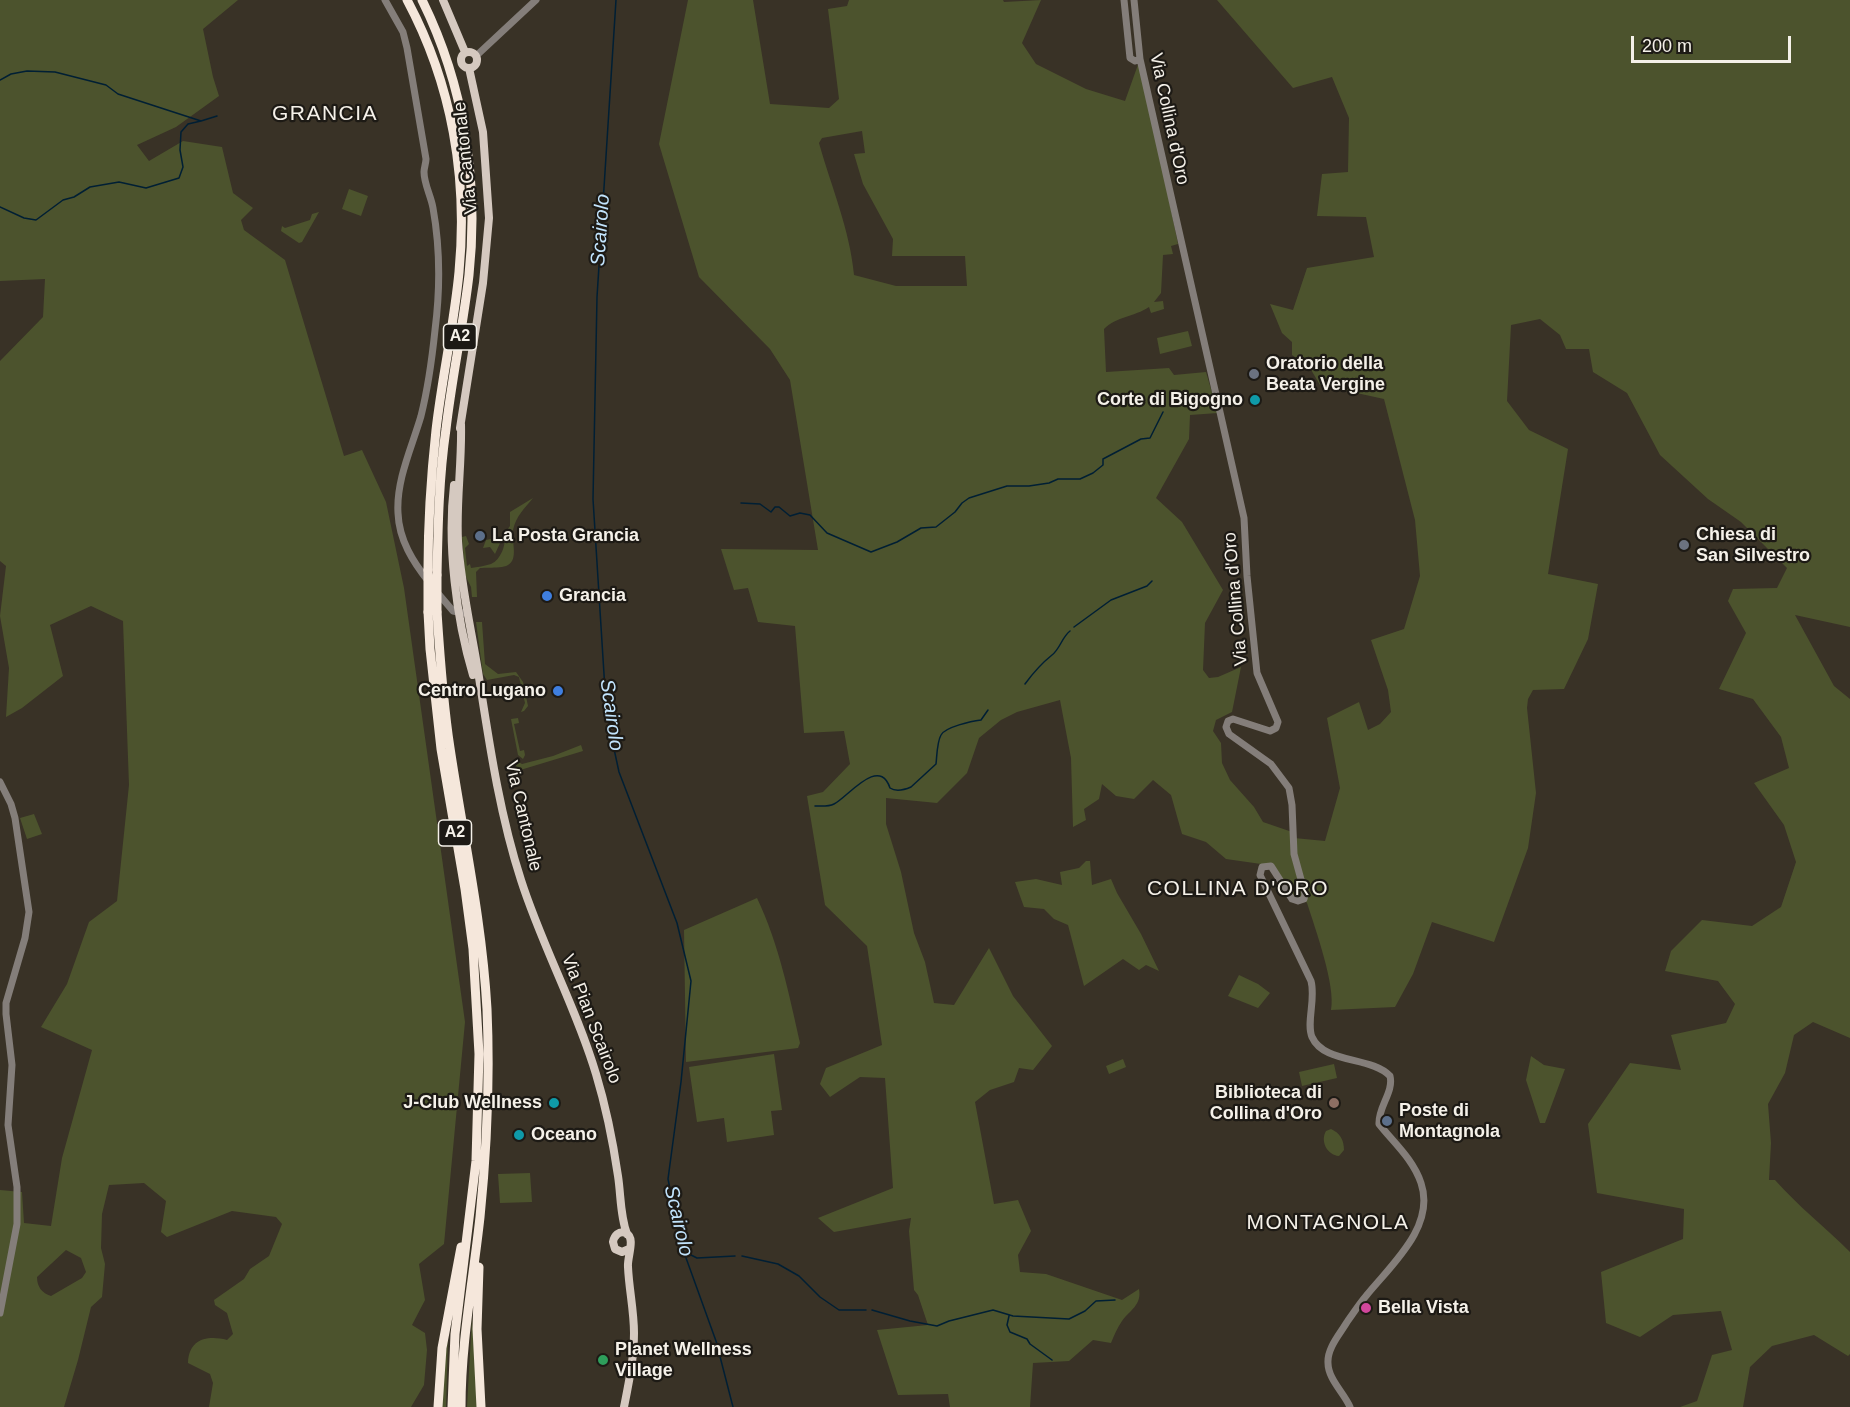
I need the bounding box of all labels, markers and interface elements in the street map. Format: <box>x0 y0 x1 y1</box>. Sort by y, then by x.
scale bar <box>1634 24 1794 62</box>
text: 200 m <box>1642 36 1692 56</box>
street label: Via Collina d'Oro <box>1144 51 1194 187</box>
district label: GRANCIA <box>272 101 378 127</box>
street label: Via Cantonale <box>449 101 483 215</box>
water label: Scairolo <box>587 193 615 267</box>
road number: A2 <box>444 324 476 350</box>
place label: Oratorio della Beata Vergine <box>1266 353 1385 395</box>
marker: Oratorio della Beata Vergine <box>1247 367 1261 381</box>
place label: Corte di Bigogno <box>1097 389 1243 411</box>
marker: Corte di Bigogno <box>1248 393 1262 407</box>
place label: Chiesa di San Silvestro <box>1696 524 1810 566</box>
place label: La Posta Grancia <box>492 525 639 547</box>
marker: La Posta Grancia <box>473 529 487 543</box>
street label: Via Collina d'Oro <box>1219 531 1253 667</box>
marker: Chiesa di San Silvestro <box>1677 538 1691 552</box>
place label: Grancia <box>559 585 626 607</box>
marker: Grancia <box>540 589 554 603</box>
water label: Scairolo <box>594 678 628 752</box>
place label: Centro Lugano <box>418 680 546 702</box>
marker: Centro Lugano <box>551 684 565 698</box>
street label: Via Cantonale <box>500 759 546 873</box>
road number: A2 <box>438 820 472 846</box>
district label: COLLINA D'ORO <box>1147 876 1329 902</box>
street label: Via Pian Scairolo <box>556 951 626 1087</box>
place label: Biblioteca di Collina d'Oro <box>1210 1082 1322 1124</box>
place label: J-Club Wellness <box>403 1092 542 1114</box>
marker: J-Club Wellness <box>547 1096 561 1110</box>
marker: Biblioteca di Collina d'Oro <box>1327 1096 1341 1110</box>
place label: Poste di Montagnola <box>1399 1100 1500 1142</box>
marker: Poste di Montagnola <box>1380 1114 1394 1128</box>
place label: Oceano <box>531 1124 597 1146</box>
marker: Oceano <box>512 1128 526 1142</box>
water label: Scairolo <box>658 1183 698 1259</box>
district label: MONTAGNOLA <box>1247 1210 1409 1236</box>
place label: Bella Vista <box>1378 1297 1469 1319</box>
marker: Bella Vista <box>1359 1301 1373 1315</box>
place label: Planet Wellness Village <box>615 1339 752 1382</box>
marker: Planet Wellness Village <box>596 1353 610 1367</box>

